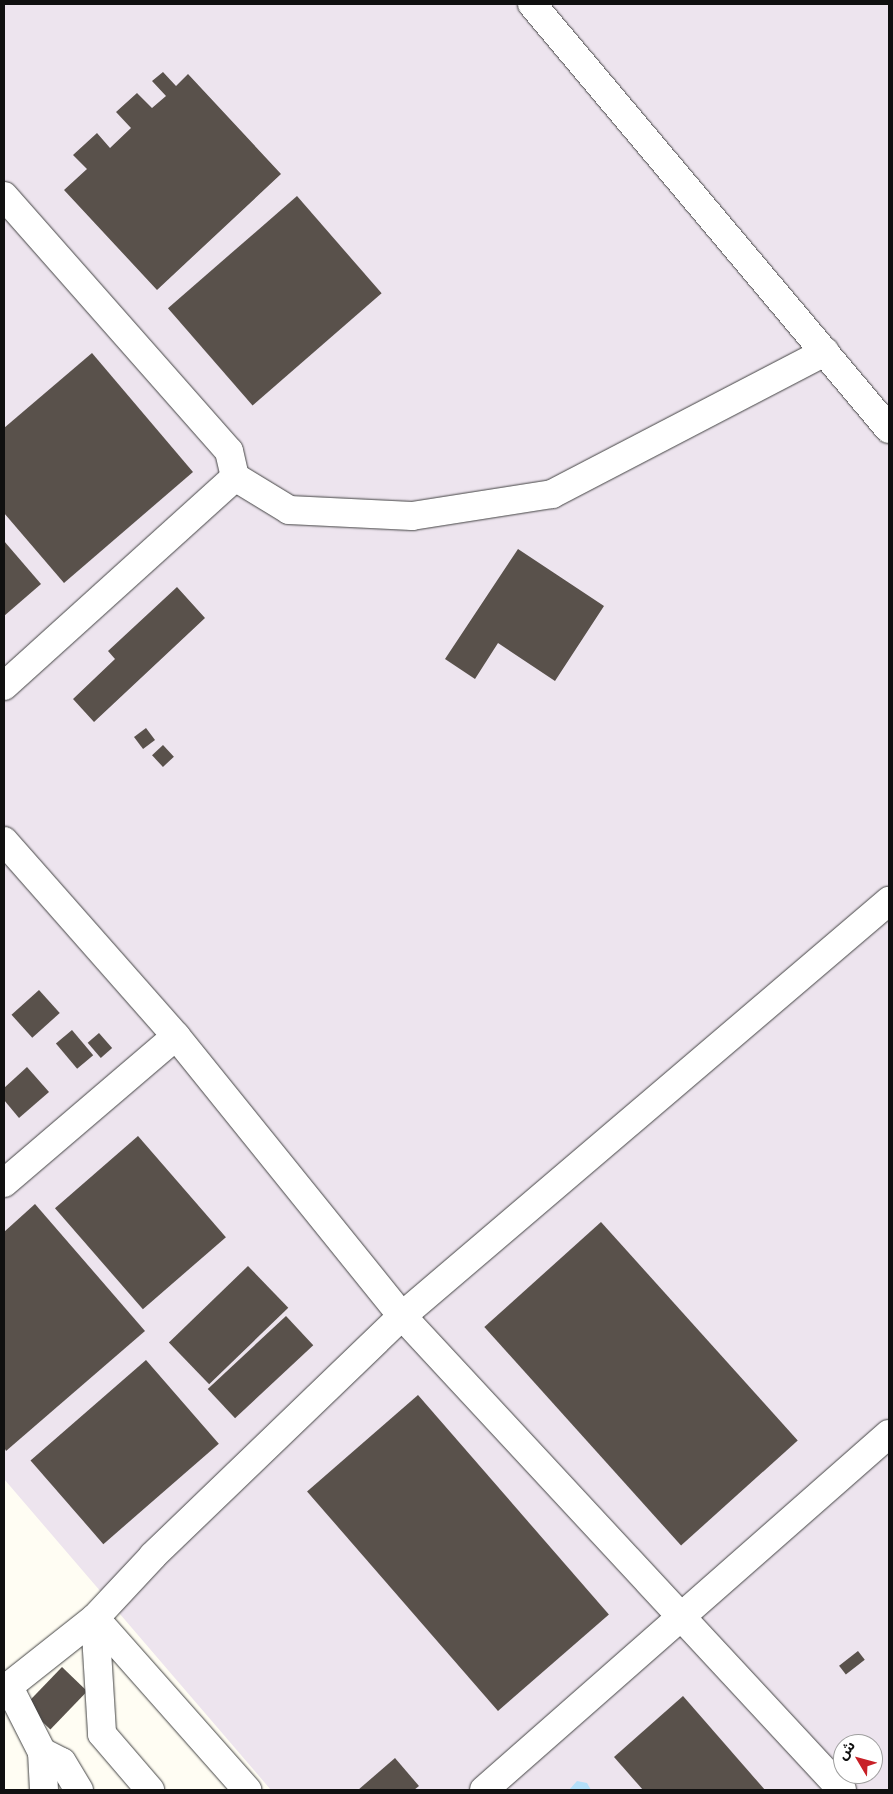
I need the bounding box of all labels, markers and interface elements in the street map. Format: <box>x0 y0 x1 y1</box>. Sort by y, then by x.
north arrow <box>833 1734 883 1784</box>
text: ش <box>834 1737 859 1763</box>

